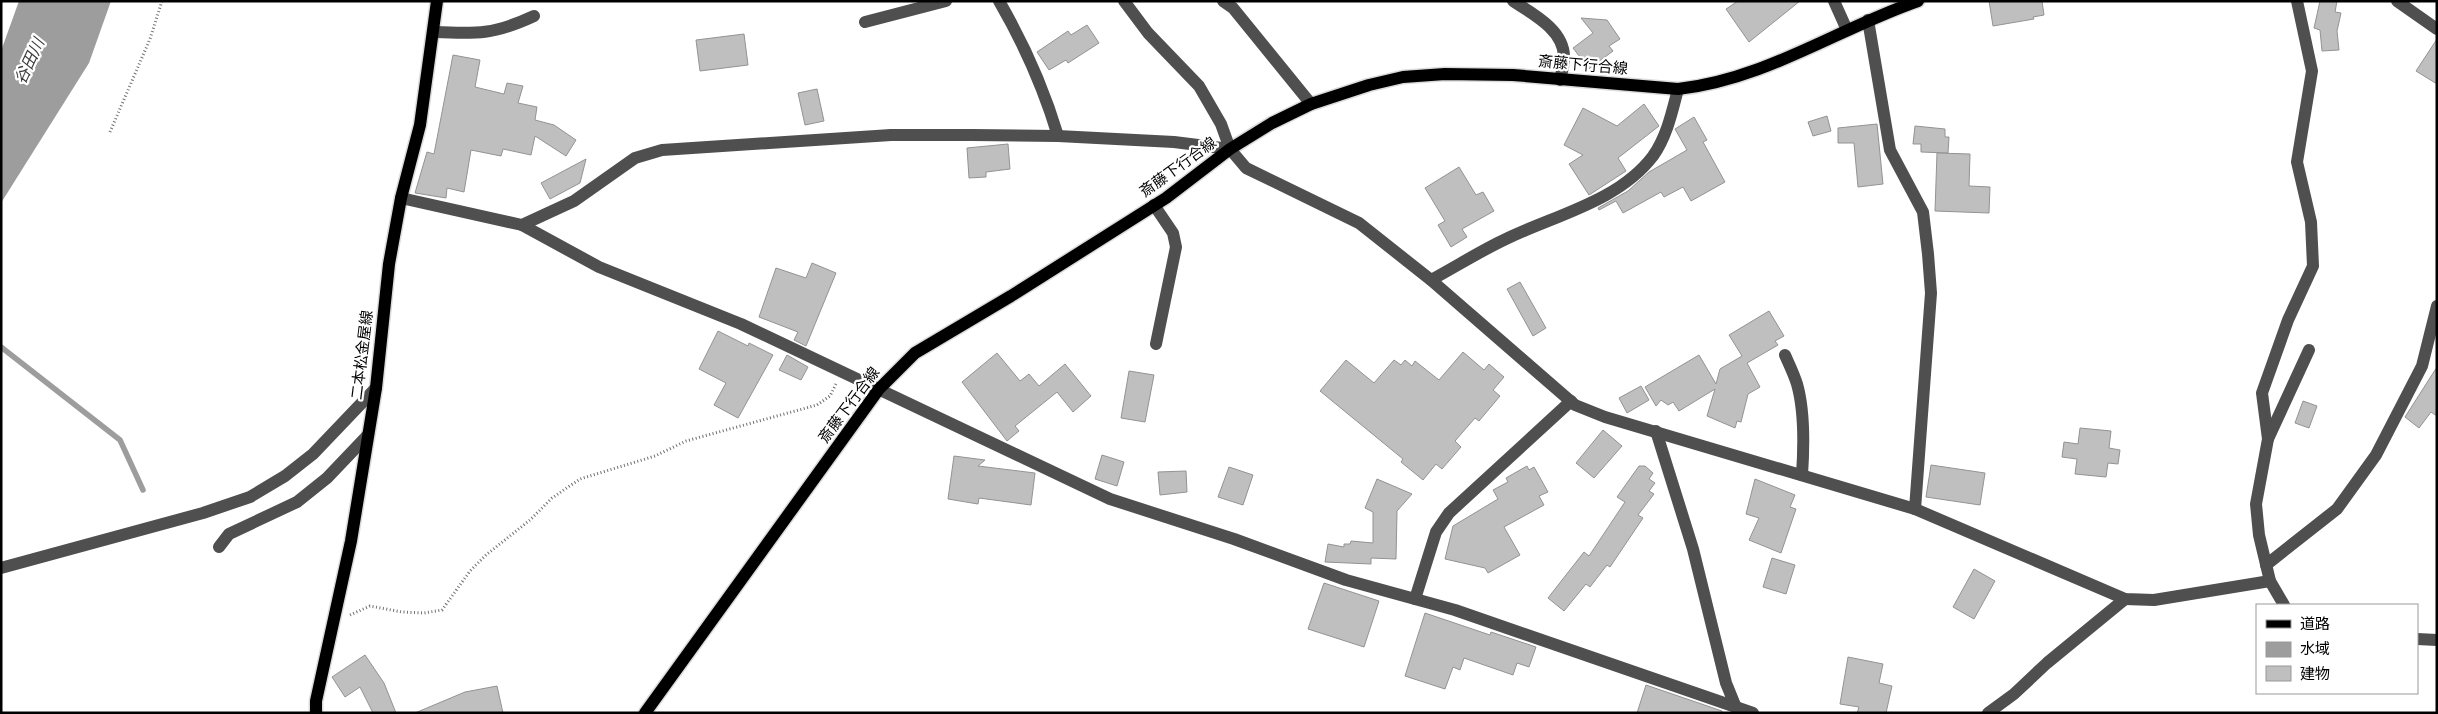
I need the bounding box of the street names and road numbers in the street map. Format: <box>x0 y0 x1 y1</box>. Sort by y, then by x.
street label: 斎藤下行合線 <box>1537 52 1629 78</box>
street label: 斎藤下行合線 <box>1136 133 1220 201</box>
street label: 二本松金屋線 <box>348 309 376 401</box>
street label: 斎藤下行合線 <box>815 364 883 446</box>

